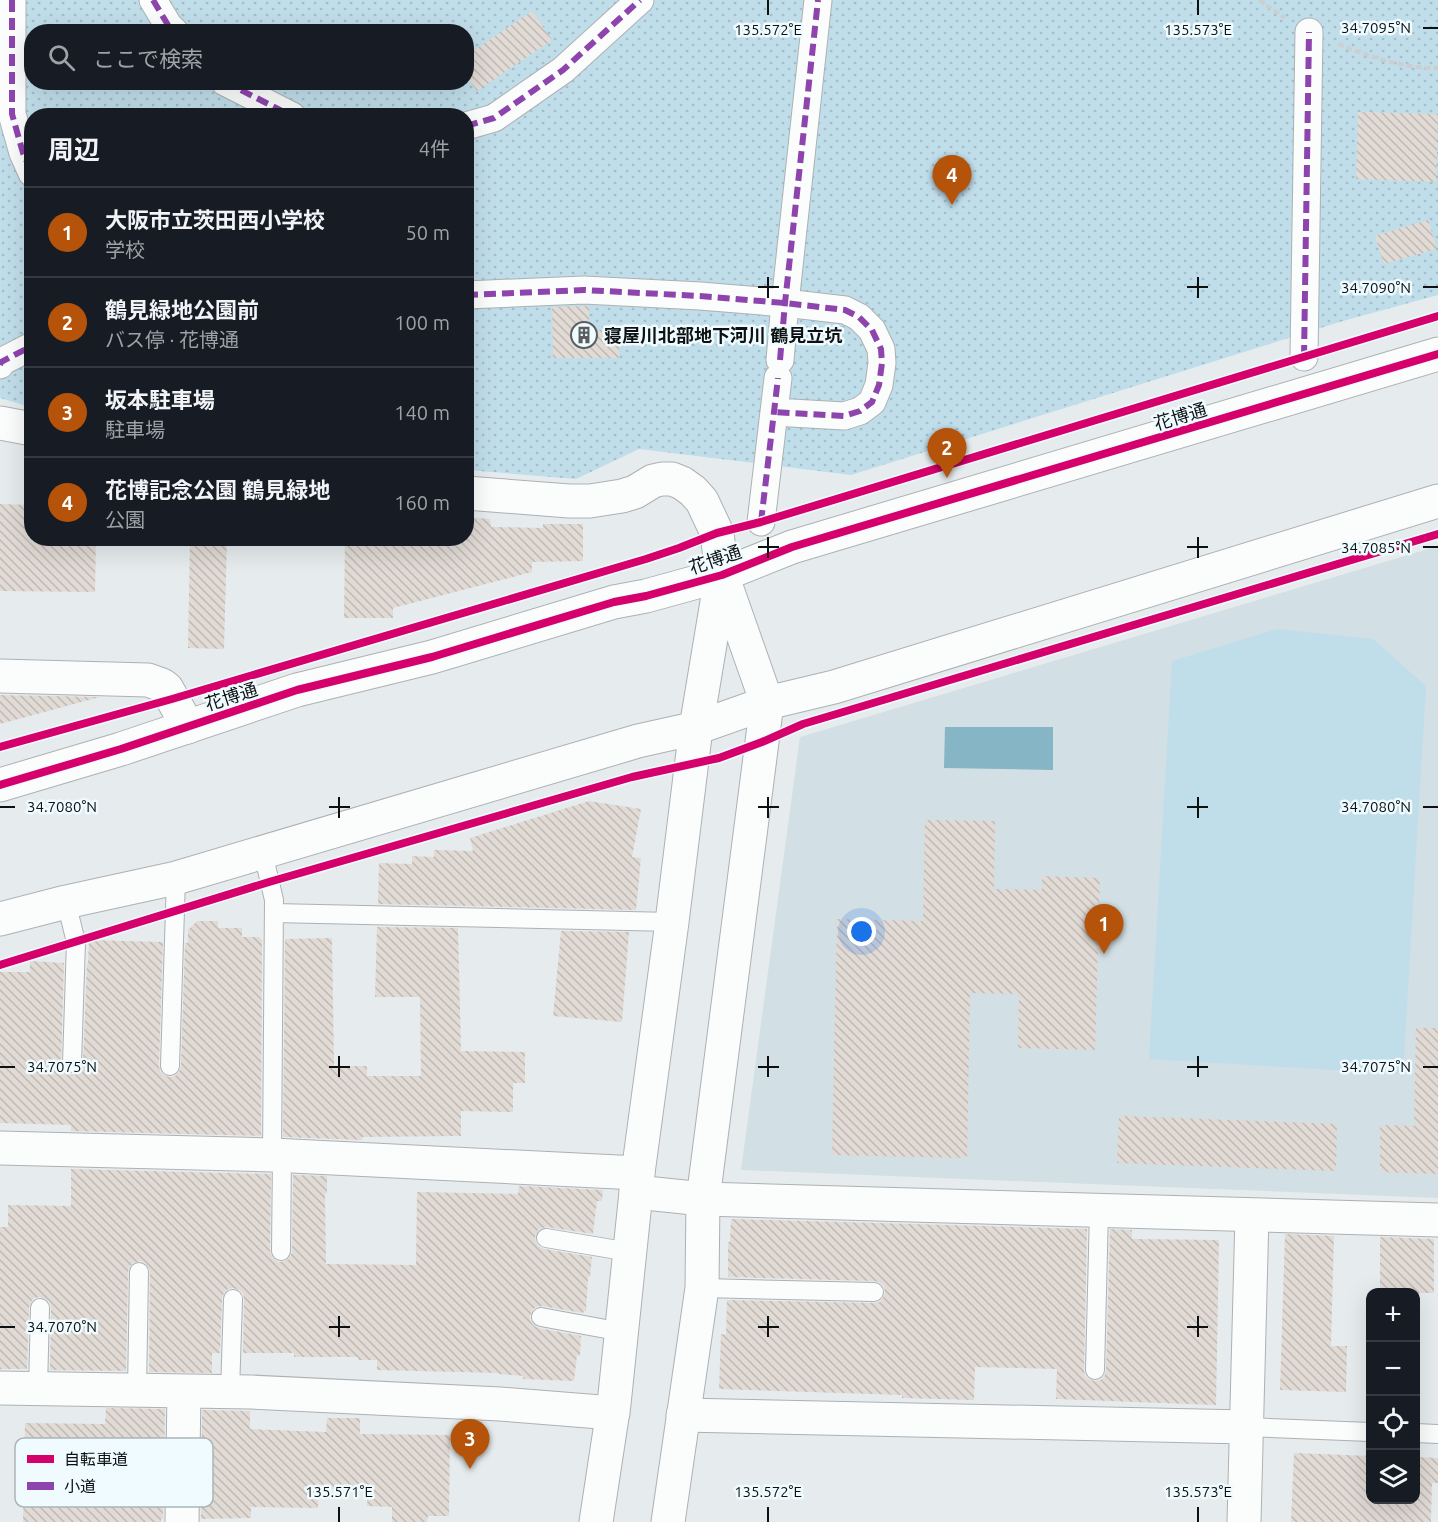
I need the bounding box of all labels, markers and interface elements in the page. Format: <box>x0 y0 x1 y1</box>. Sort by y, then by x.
text: 34.7095°N <box>1341 19 1411 36</box>
text: 135.572°E <box>734 21 802 38</box>
text: 135.573°E <box>1164 21 1232 38</box>
search box <box>24 24 474 90</box>
icon: search <box>45 41 78 74</box>
text: ここで検索 <box>93 46 203 71</box>
text: 周辺 <box>48 135 100 164</box>
text: 4件 <box>419 137 450 160</box>
pin: 4 <box>932 156 972 205</box>
text: 大阪市立茨田西小学校 <box>105 207 325 232</box>
text: 1 <box>62 221 73 244</box>
text: 50 m <box>406 221 450 244</box>
text: 学校 <box>105 238 145 261</box>
text: 34.7090°N <box>1341 279 1411 296</box>
text: 鶴見緑地公園前 <box>105 297 259 322</box>
text: 2 <box>62 311 73 334</box>
text: 100 m <box>394 311 450 334</box>
building icon: 寝屋川北部地下河川 鶴見立坑 <box>569 320 599 350</box>
place label: 寝屋川北部地下河川 鶴見立坑 <box>604 325 842 345</box>
text: バス停 · 花博通 <box>105 328 239 351</box>
text: 坂本駐車場 <box>105 387 215 412</box>
street label: 花博通 <box>1151 399 1209 433</box>
text: 3 <box>62 401 73 424</box>
text: 140 m <box>394 401 450 424</box>
text: 駐車場 <box>105 418 165 441</box>
pin: 2 <box>928 428 966 478</box>
text: 花博記念公園 鶴見緑地 <box>105 477 330 502</box>
text: 4 <box>62 491 73 514</box>
text: 160 m <box>394 491 450 514</box>
text: 公園 <box>105 508 145 531</box>
text: 34.7085°N <box>1341 539 1411 556</box>
street label: 花博通 <box>686 541 744 577</box>
street label: 花博通 <box>202 678 260 714</box>
text: 34.7080°N <box>27 798 97 815</box>
text: 34.7080°N <box>1341 798 1411 815</box>
pin: 1 <box>1084 904 1124 954</box>
your location <box>847 917 876 946</box>
text: 34.7075°N <box>27 1058 97 1075</box>
text: 34.7075°N <box>1341 1058 1411 1075</box>
map controls <box>1366 1288 1420 1504</box>
button: + <box>1366 1288 1420 1342</box>
text: 34.7070°N <box>27 1318 97 1335</box>
button: − <box>1366 1342 1420 1396</box>
button: locate <box>1366 1396 1420 1450</box>
pin: 3 <box>450 1420 490 1469</box>
legend <box>15 1438 213 1507</box>
text: 自転車道 <box>64 1450 128 1468</box>
button: layers <box>1366 1450 1420 1504</box>
text: 小道 <box>64 1477 96 1495</box>
text: 135.571°E <box>305 1483 373 1500</box>
text: 135.572°E <box>734 1483 802 1500</box>
text: 135.573°E <box>1164 1483 1232 1500</box>

